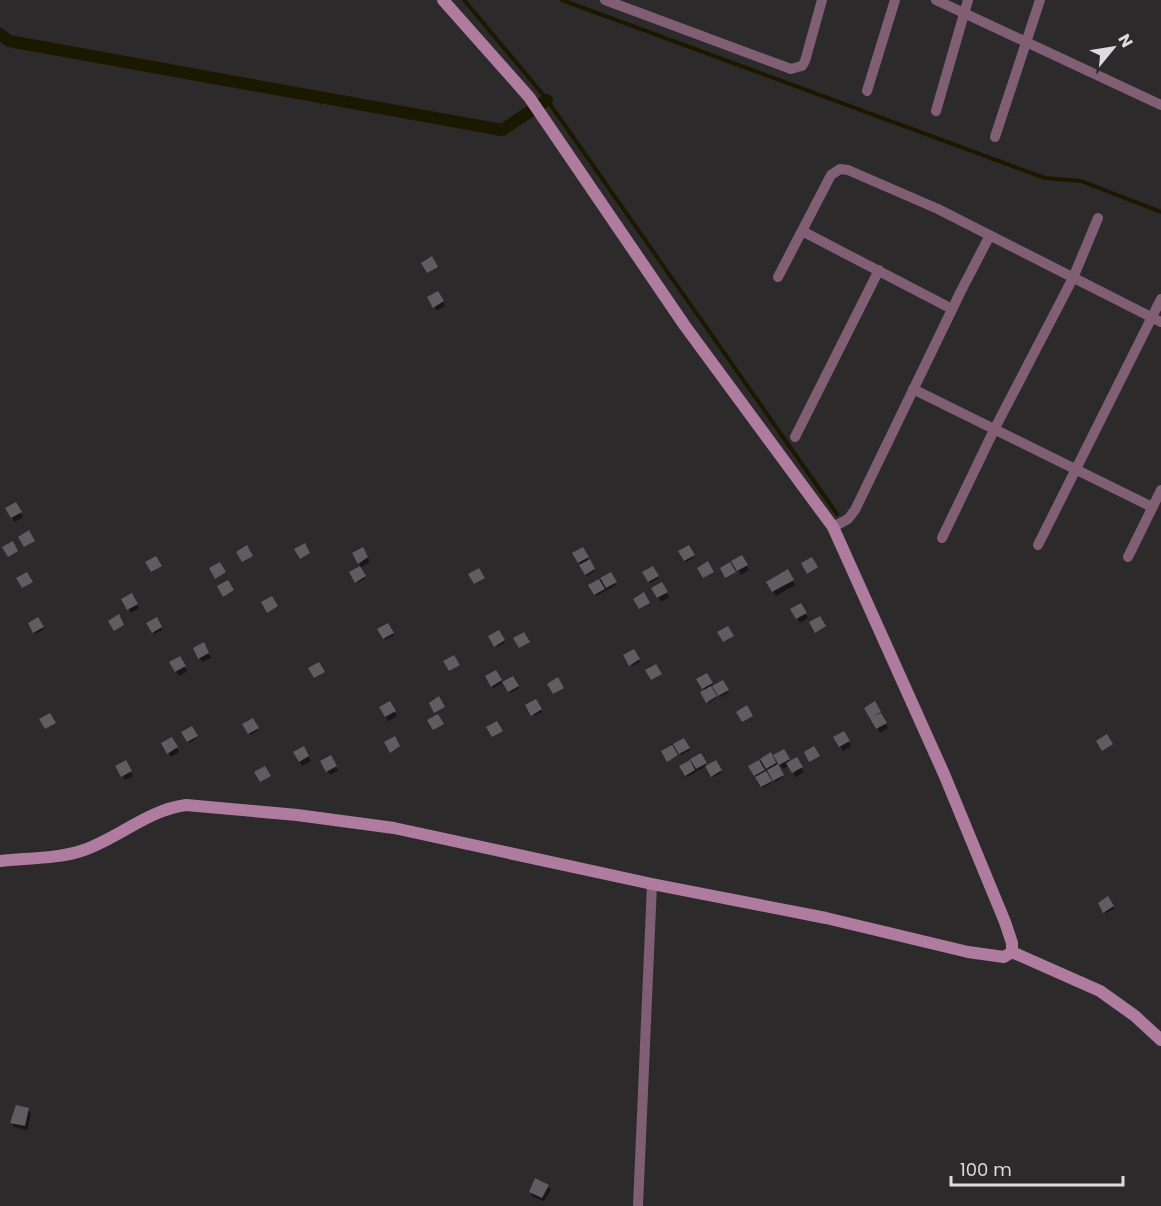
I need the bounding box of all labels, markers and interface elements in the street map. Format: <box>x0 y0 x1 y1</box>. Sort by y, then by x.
north arrow <box>1083 18 1143 78</box>
text: N <box>1113 30 1139 52</box>
scale bar <box>951 1149 1124 1187</box>
text: 100 m <box>960 1157 1012 1182</box>

